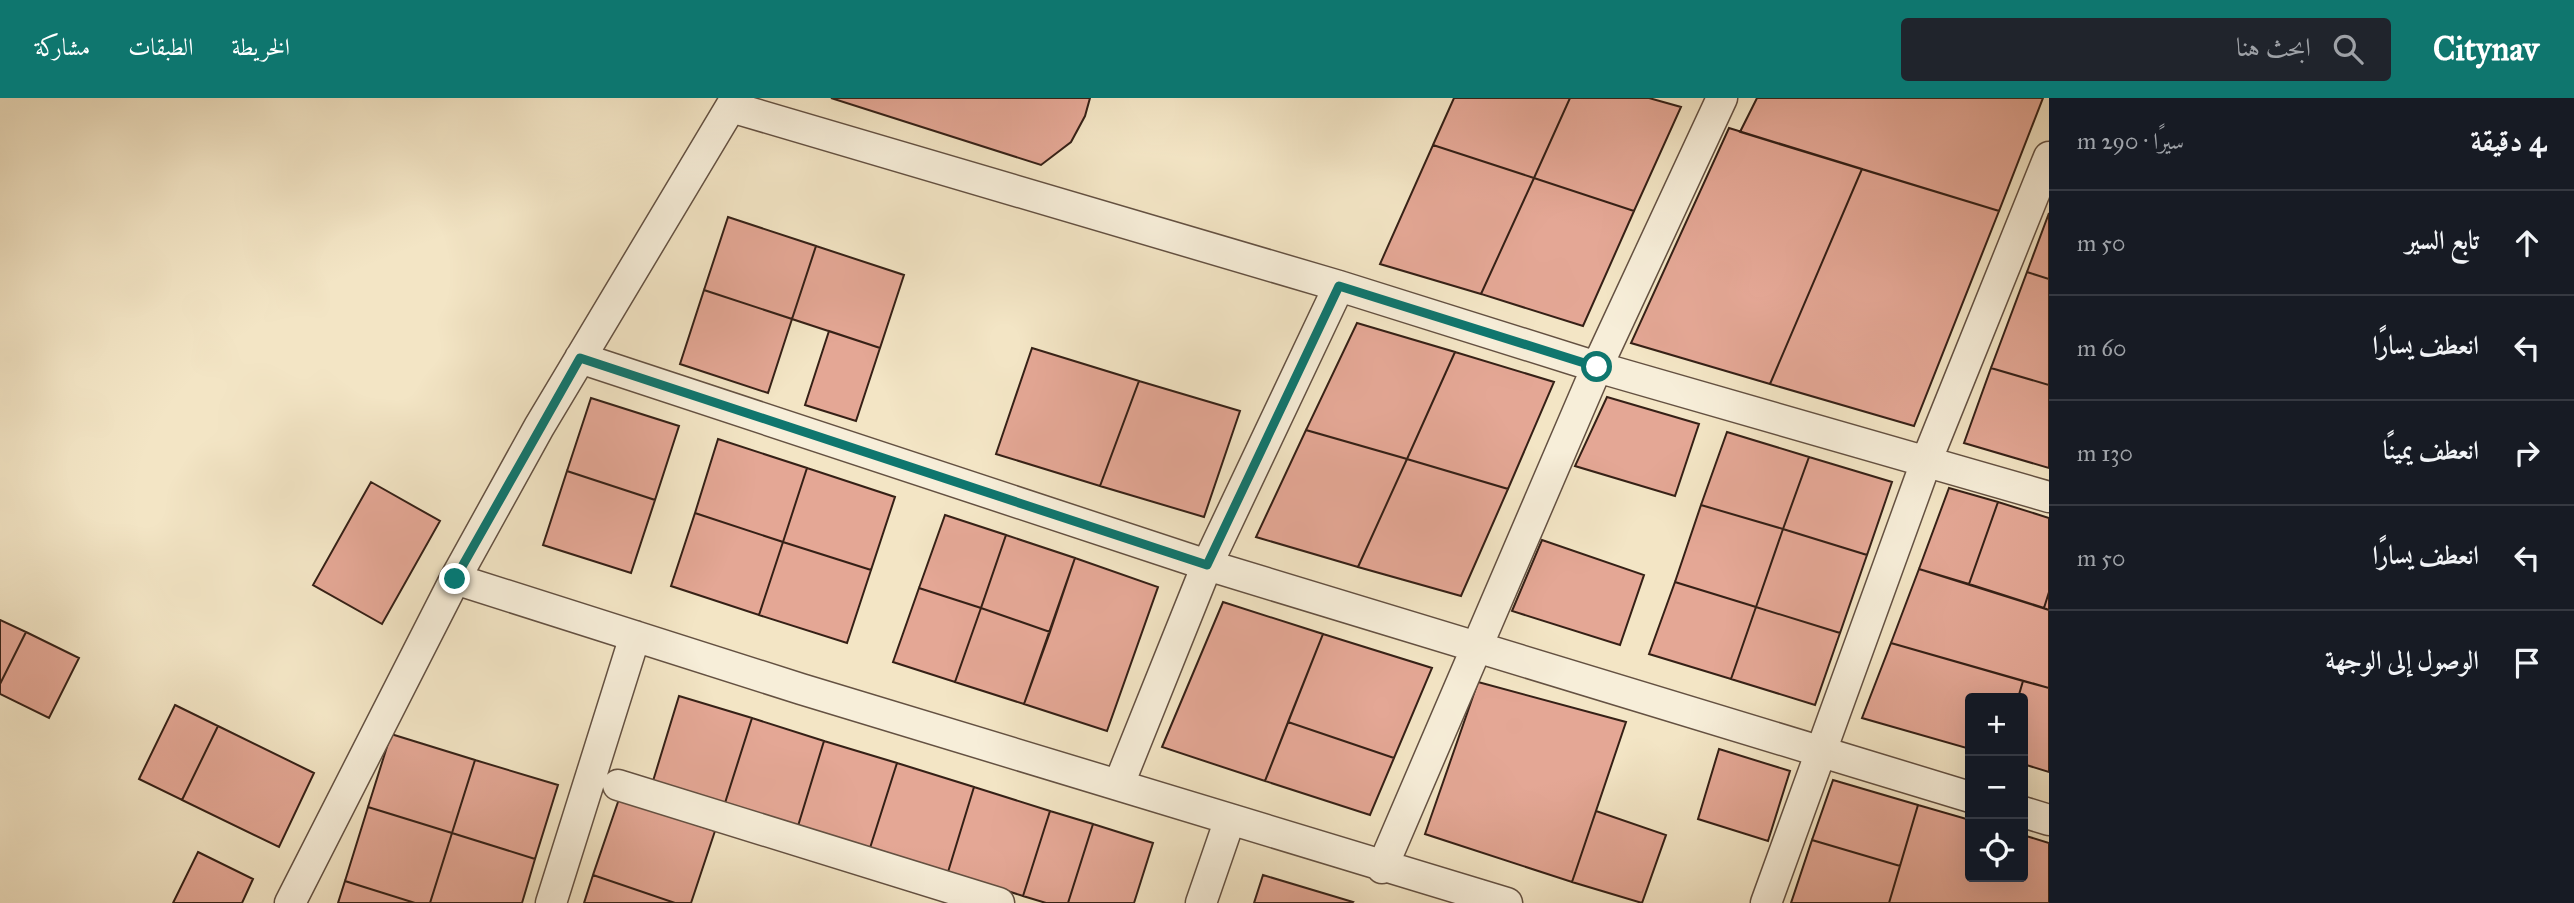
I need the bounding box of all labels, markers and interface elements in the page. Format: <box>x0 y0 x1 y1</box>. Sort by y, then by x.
search box <box>1901 18 2391 81</box>
text: Citynav <box>2433 29 2539 69</box>
icon: search <box>2329 30 2367 68</box>
text: ابحث هنا <box>2236 31 2311 63</box>
text: مشاركة <box>35 32 90 62</box>
text: الطبقات <box>128 32 194 62</box>
text: الخريطة <box>232 32 290 62</box>
text: 4 دقيقة <box>2470 123 2546 159</box>
text: سيرًا · 290 m <box>2077 127 2184 155</box>
text: تابع السير <box>2406 224 2479 256</box>
icon: ahead <box>2508 224 2546 262</box>
text: 50 m <box>2077 229 2125 257</box>
text: انعطف يسارًا <box>2372 329 2479 361</box>
icon: left <box>2508 329 2546 367</box>
text: 60 m <box>2077 334 2126 362</box>
route start <box>1581 351 1612 382</box>
text: انعطف يمينًا <box>2383 434 2479 466</box>
icon: right <box>2508 434 2546 472</box>
text: 130 m <box>2077 439 2133 467</box>
text: انعطف يسارًا <box>2372 539 2479 571</box>
icon: left <box>2508 539 2546 577</box>
text: 50 m <box>2077 544 2125 572</box>
route end <box>439 563 470 594</box>
text: الوصول إلى الوجهة <box>2325 644 2479 676</box>
icon: arrive <box>2508 644 2546 682</box>
map controls <box>1965 693 2028 882</box>
button: + <box>1965 693 2028 756</box>
button: − <box>1965 756 2028 819</box>
button: locate <box>1965 819 2028 882</box>

